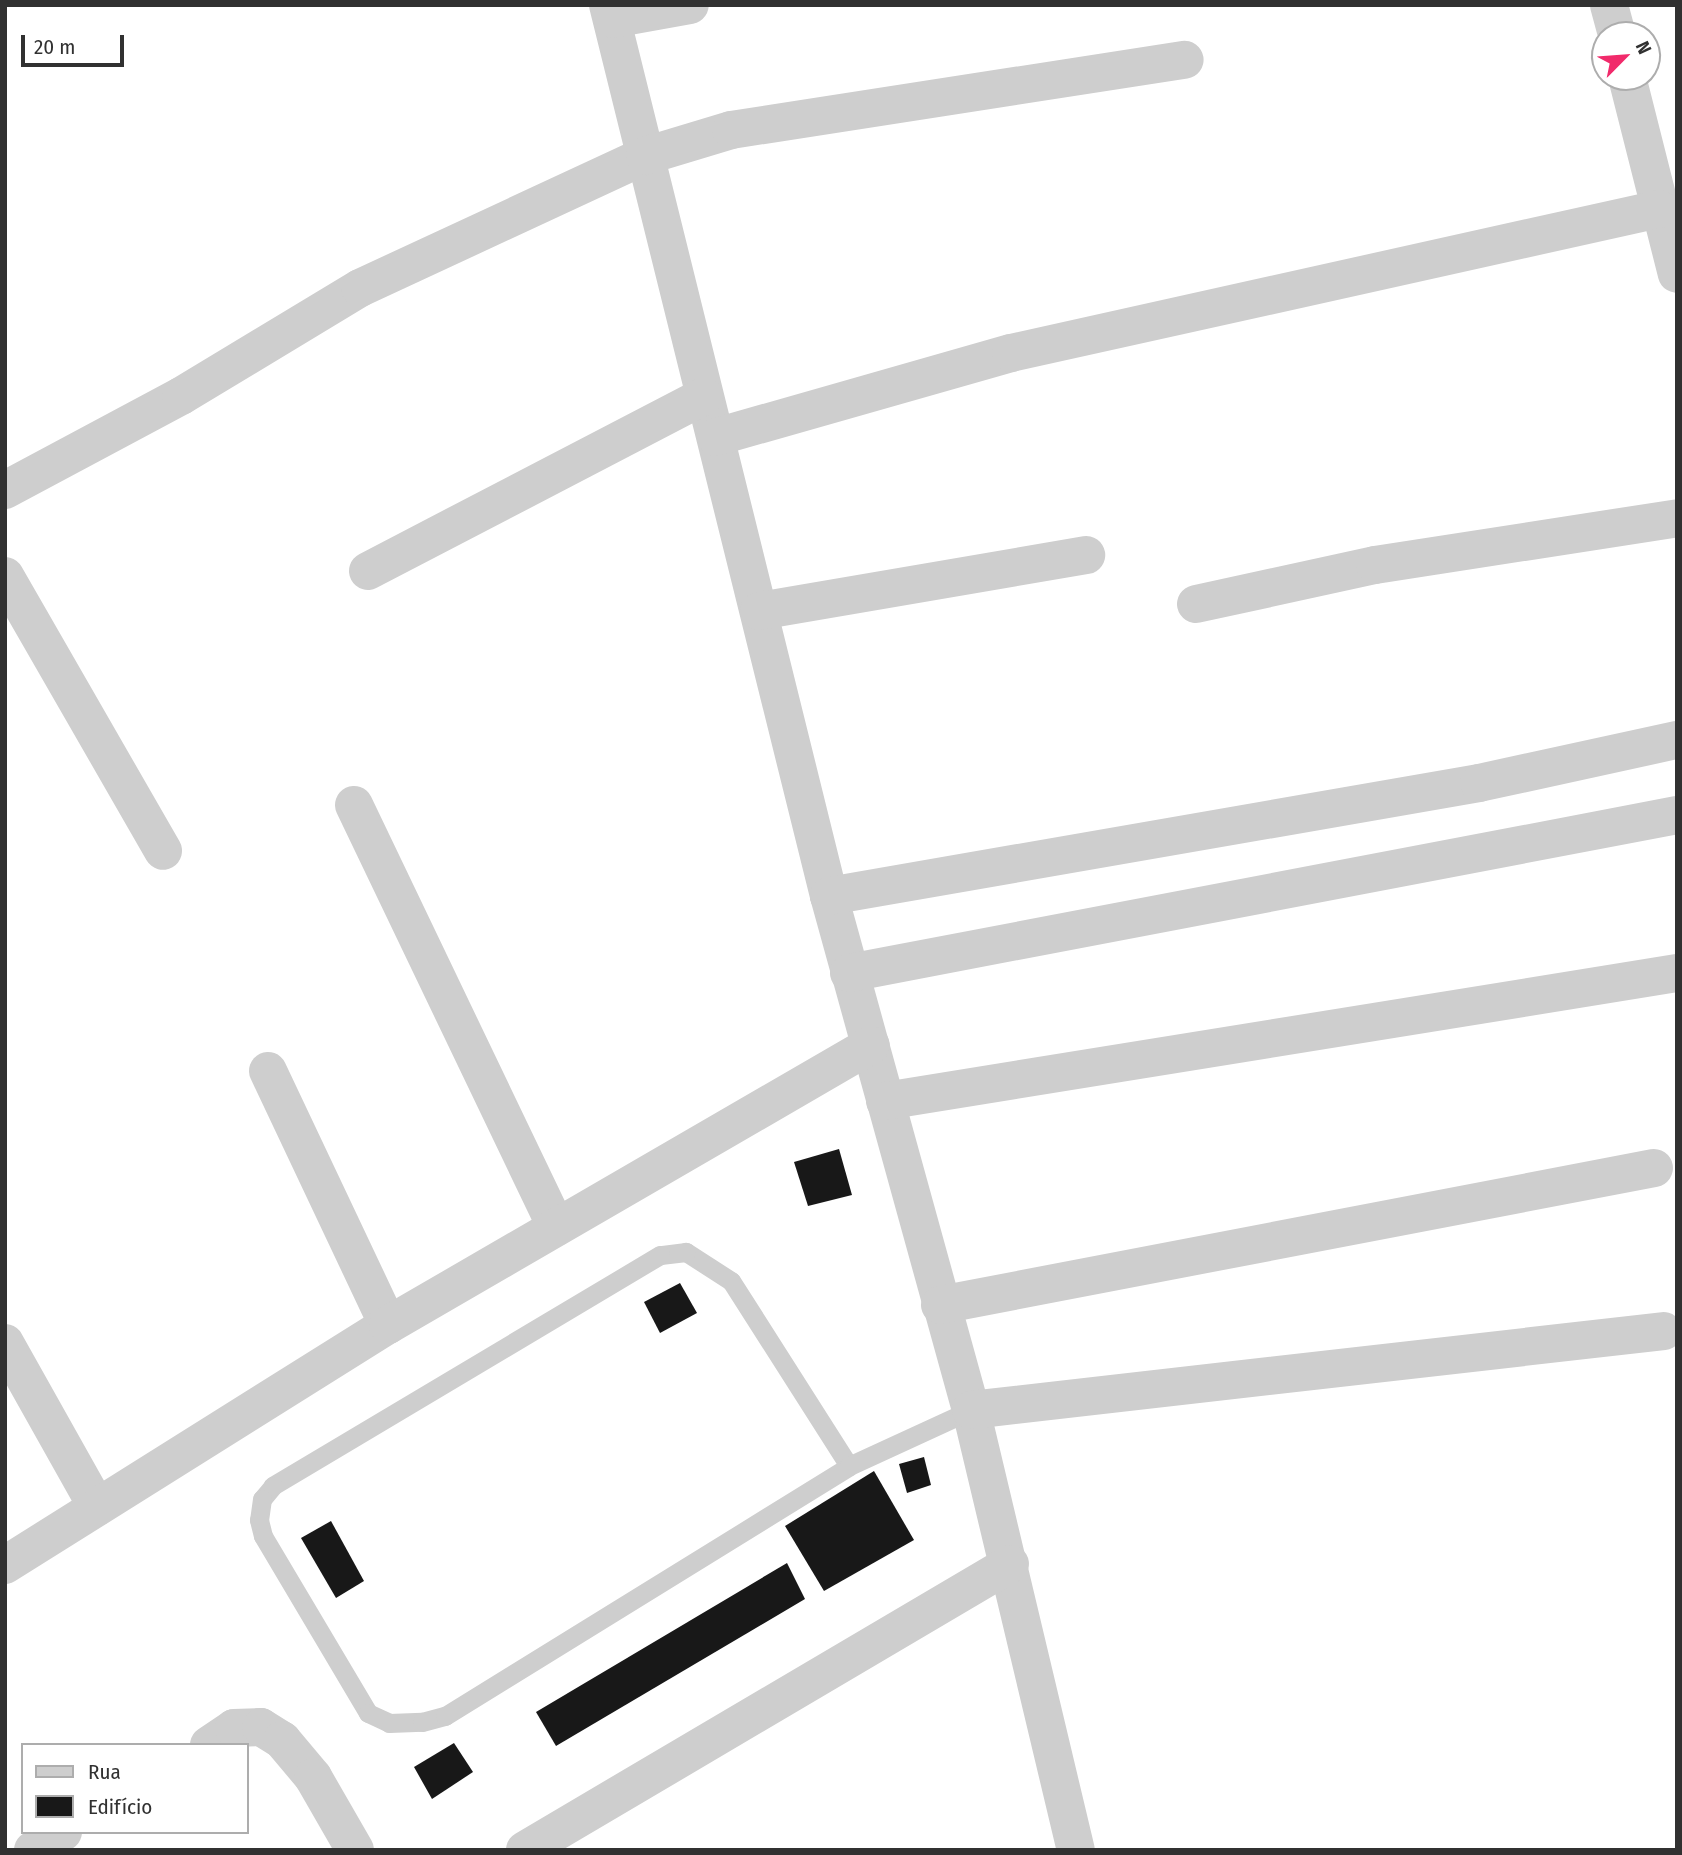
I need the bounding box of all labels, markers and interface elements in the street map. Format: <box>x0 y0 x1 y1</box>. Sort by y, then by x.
scale bar <box>24 21 128 65</box>
north arrow <box>1591 21 1661 91</box>
text: 20 m <box>34 34 75 60</box>
text: N <box>1631 38 1656 58</box>
legend <box>21 1743 248 1834</box>
text: Rua <box>88 1759 121 1785</box>
text: Edifício <box>88 1794 152 1820</box>

